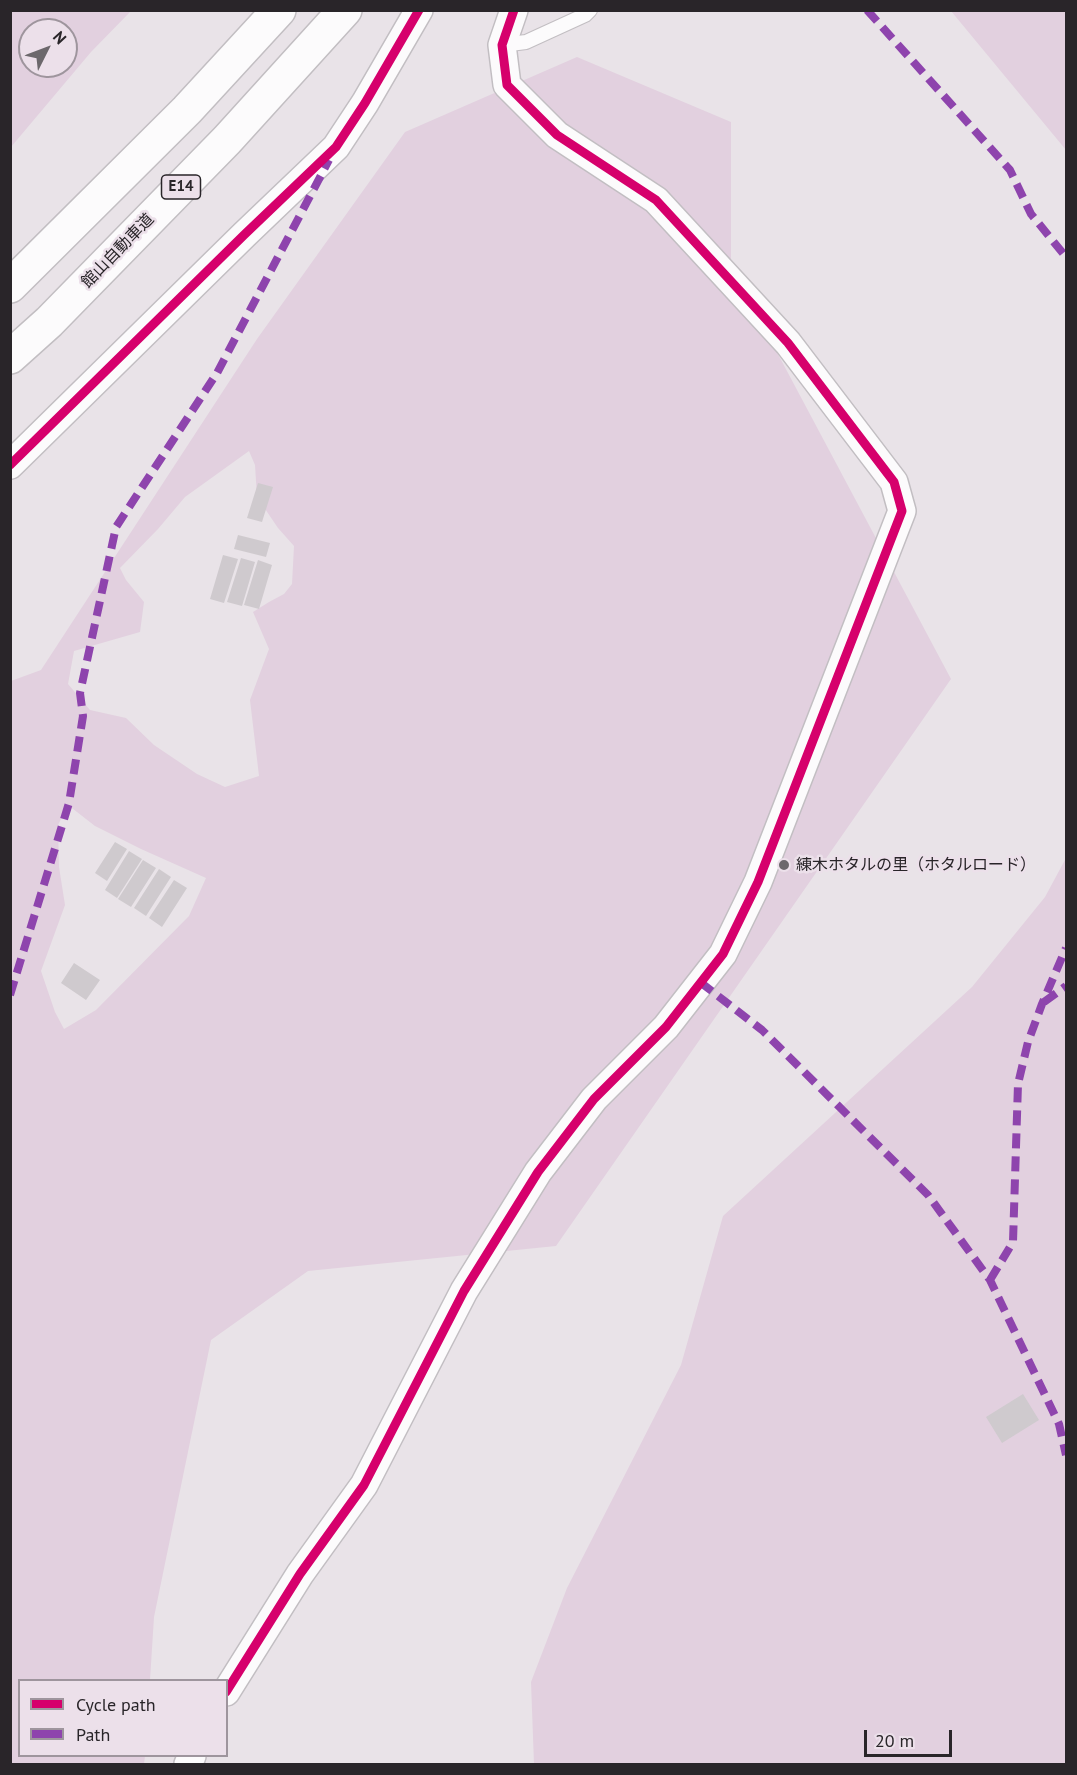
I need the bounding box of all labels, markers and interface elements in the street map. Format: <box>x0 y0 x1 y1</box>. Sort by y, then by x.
north arrow <box>18 18 78 78</box>
text: N <box>49 27 71 48</box>
road number: E14 <box>162 175 201 199</box>
street label: 館山自動車道 <box>78 210 158 292</box>
place label: 練木ホタルの里（ホタルロード） <box>796 855 1036 875</box>
marker: 練木ホタルの里（ホタルロード） <box>777 858 791 872</box>
legend <box>18 1679 228 1757</box>
text: Cycle path <box>76 1693 156 1716</box>
scale bar <box>867 1718 956 1756</box>
text: Path <box>76 1723 110 1746</box>
text: 20 m <box>875 1729 914 1752</box>

